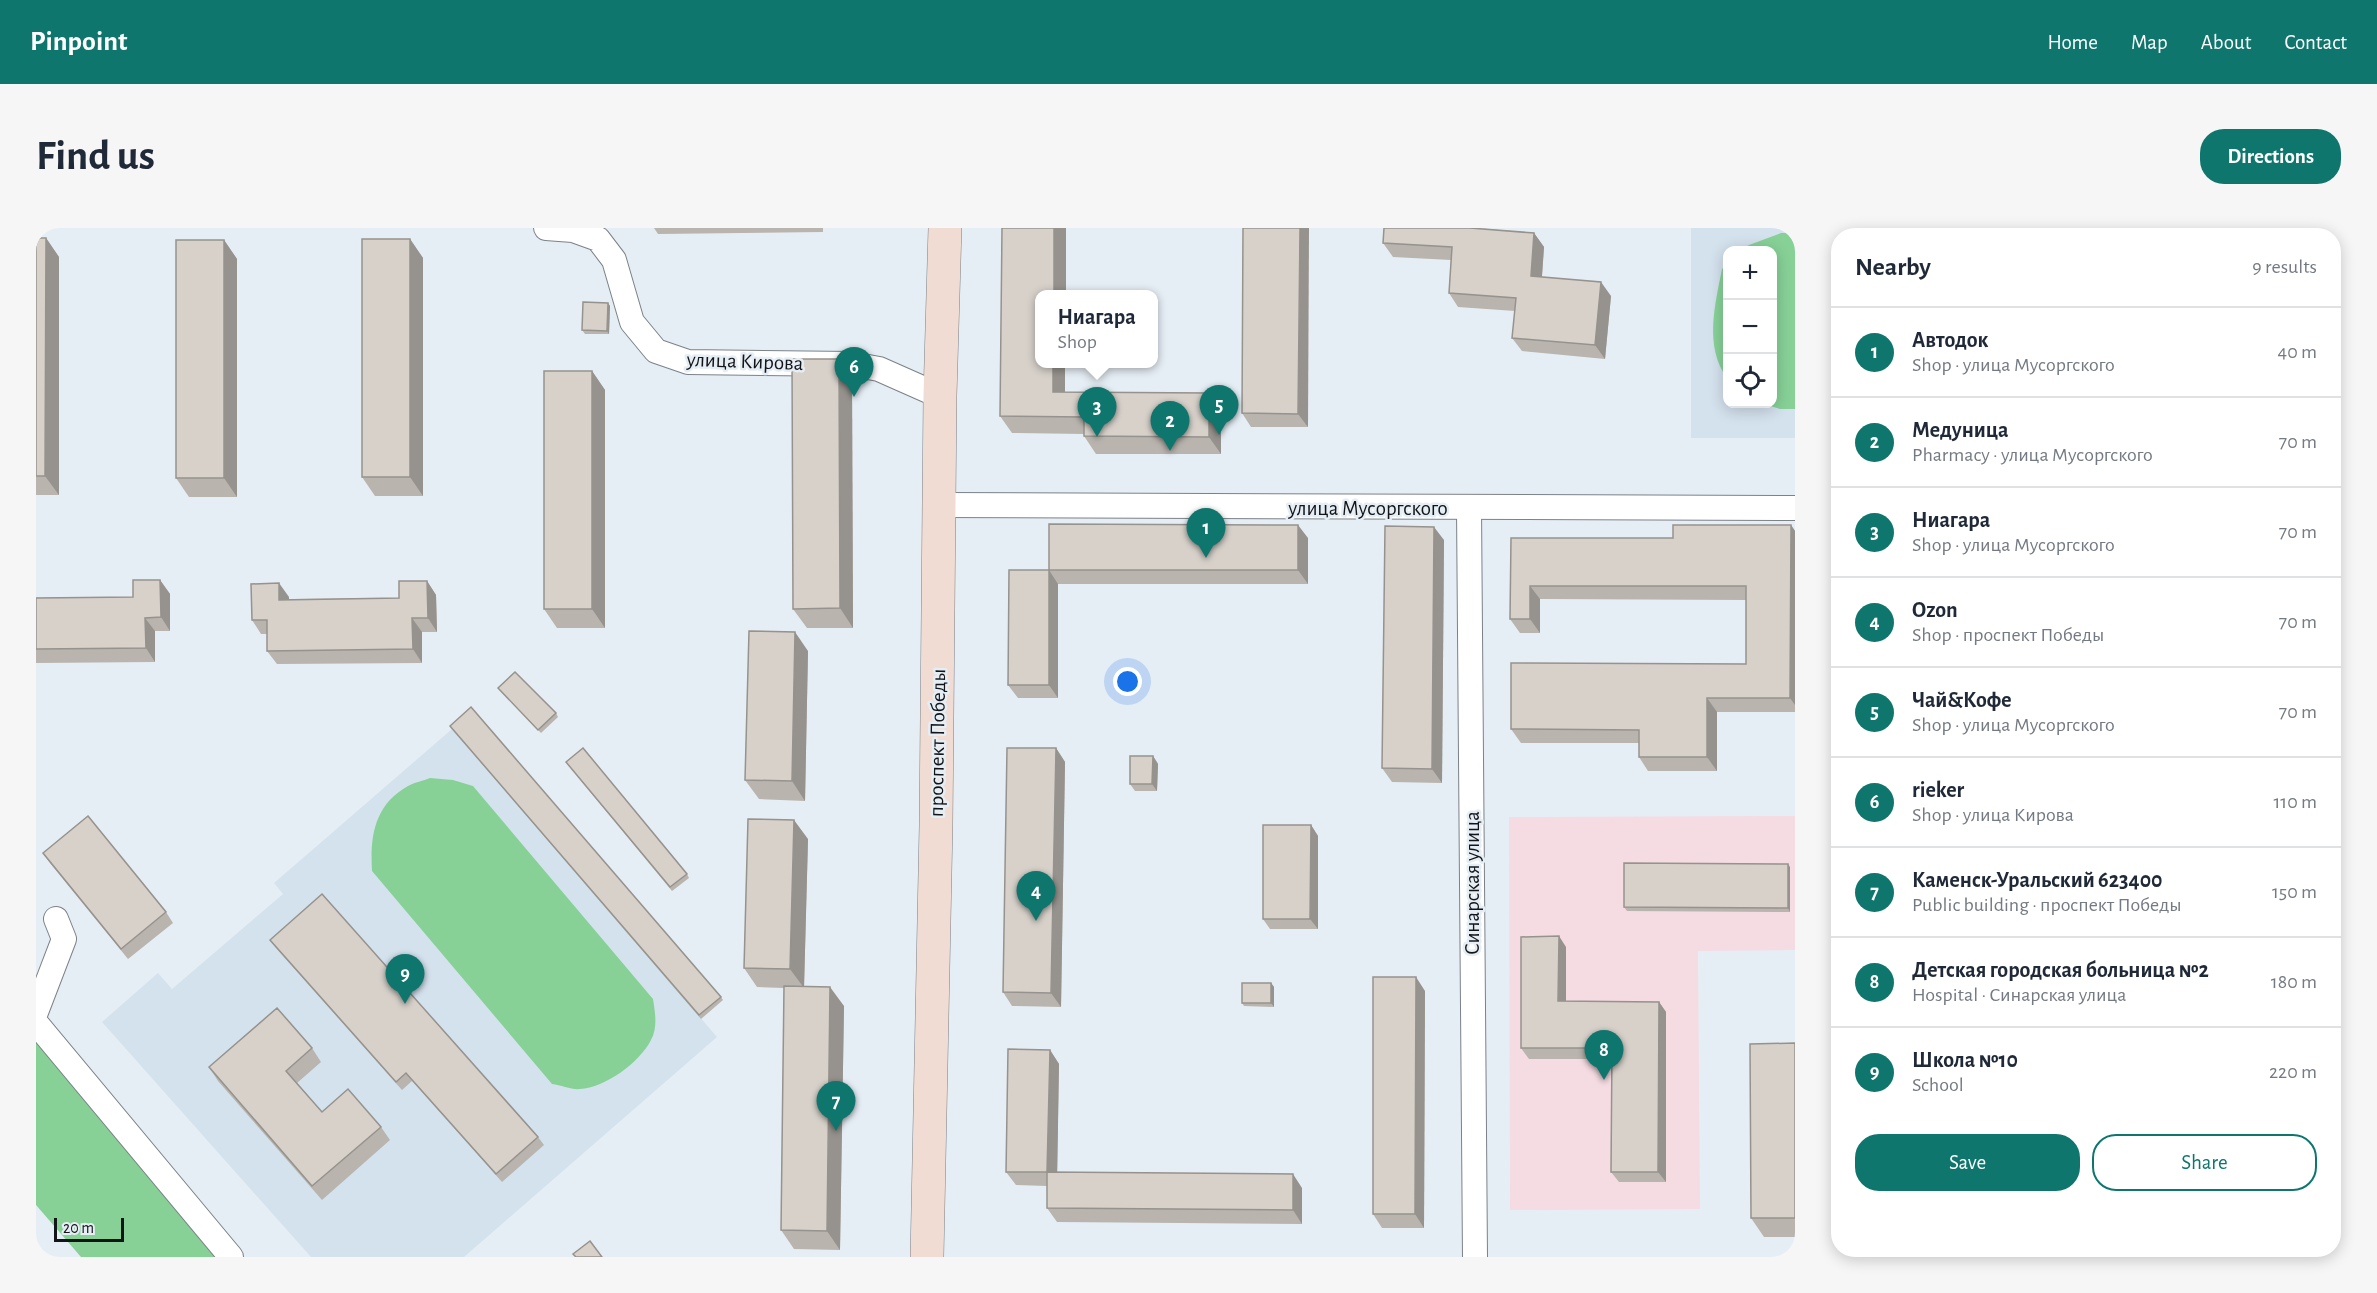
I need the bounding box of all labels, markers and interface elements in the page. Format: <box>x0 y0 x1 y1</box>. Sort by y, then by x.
text: Pinpoint <box>30 28 128 56</box>
text: Home <box>2047 32 2098 53</box>
text: Map <box>2131 32 2168 53</box>
text: About <box>2201 32 2251 53</box>
text: Contact <box>2284 32 2347 53</box>
button: Directions <box>2200 129 2341 184</box>
text: Find us <box>36 135 155 177</box>
map controls <box>1723 246 1777 408</box>
button: + <box>1723 246 1777 300</box>
text: Nearby <box>1855 254 1931 280</box>
text: 9 results <box>2252 257 2317 277</box>
popup <box>1035 290 1158 368</box>
button: − <box>1723 300 1777 354</box>
text: Ниагара <box>1057 306 1136 328</box>
text: Автодок <box>1912 329 1988 351</box>
text: Shop <box>1057 332 1097 352</box>
text: 1 <box>1871 342 1878 362</box>
text: 40 m <box>2278 342 2317 362</box>
pin: 6 <box>834 348 874 397</box>
street label: улица Кирова <box>685 349 804 374</box>
button: locate <box>1723 354 1777 408</box>
text: Shop · улица Мусоргского <box>1912 355 2115 375</box>
pin: 5 <box>1200 386 1238 435</box>
pin: 3 <box>1078 388 1116 437</box>
pin: 2 <box>1150 402 1190 451</box>
text: Медуница <box>1912 419 2008 441</box>
text: 2 <box>1870 432 1879 452</box>
text: 70 m <box>2279 432 2317 452</box>
text: Pharmacy · улица Мусоргского <box>1912 445 2153 465</box>
street label: улица Мусоргского <box>1287 498 1448 519</box>
pin: 1 <box>1186 508 1226 558</box>
text: Ниагара <box>1912 509 1990 531</box>
text: 3 <box>1870 522 1879 542</box>
text: 70 m <box>2279 522 2317 542</box>
text: Shop · улица Мусоргского <box>1912 535 2115 555</box>
text: Ozon <box>1912 599 1958 621</box>
text: 4 <box>1869 612 1880 632</box>
text: 70 m <box>2279 612 2317 632</box>
text: Shop · проспект Победы <box>1912 625 2104 645</box>
your location <box>1113 667 1142 696</box>
street label: проспект Победы <box>926 669 949 817</box>
text: Чай&Кофе <box>1912 689 2012 711</box>
text: 5 <box>1870 702 1879 722</box>
text: 70 m <box>2279 702 2317 722</box>
text: Shop · улица Мусоргского <box>1912 715 2115 735</box>
text: rieker <box>1912 779 1964 801</box>
text: 6 <box>1870 792 1879 812</box>
text: 110 m <box>2273 792 2317 812</box>
text: Shop · улица Кирова <box>1912 805 2074 825</box>
street label: Синарская улица <box>1462 811 1483 955</box>
text: Каменск-Уральский 623400 <box>1912 869 2163 891</box>
pin: 4 <box>1016 872 1056 921</box>
text: 7 <box>1870 882 1879 902</box>
text: 150 m <box>2272 882 2317 902</box>
text: Public building · проспект Победы <box>1912 895 2181 915</box>
pin: 9 <box>386 954 424 1004</box>
text: Детская городская больница №2 <box>1912 959 2209 981</box>
text: 8 <box>1870 972 1879 992</box>
text: 180 m <box>2271 972 2317 992</box>
text: Hospital · Синарская улица <box>1912 985 2126 1005</box>
pin: 8 <box>1584 1030 1624 1080</box>
text: Школа №10 <box>1912 1049 2018 1071</box>
text: 9 <box>1870 1062 1879 1082</box>
text: 220 m <box>2269 1062 2317 1082</box>
text: School <box>1912 1075 1964 1095</box>
pin: 7 <box>816 1082 856 1131</box>
button: Save <box>1855 1134 2080 1191</box>
button: Share <box>2092 1134 2317 1191</box>
scale bar <box>54 1215 124 1242</box>
text: 20 m <box>63 1220 94 1236</box>

